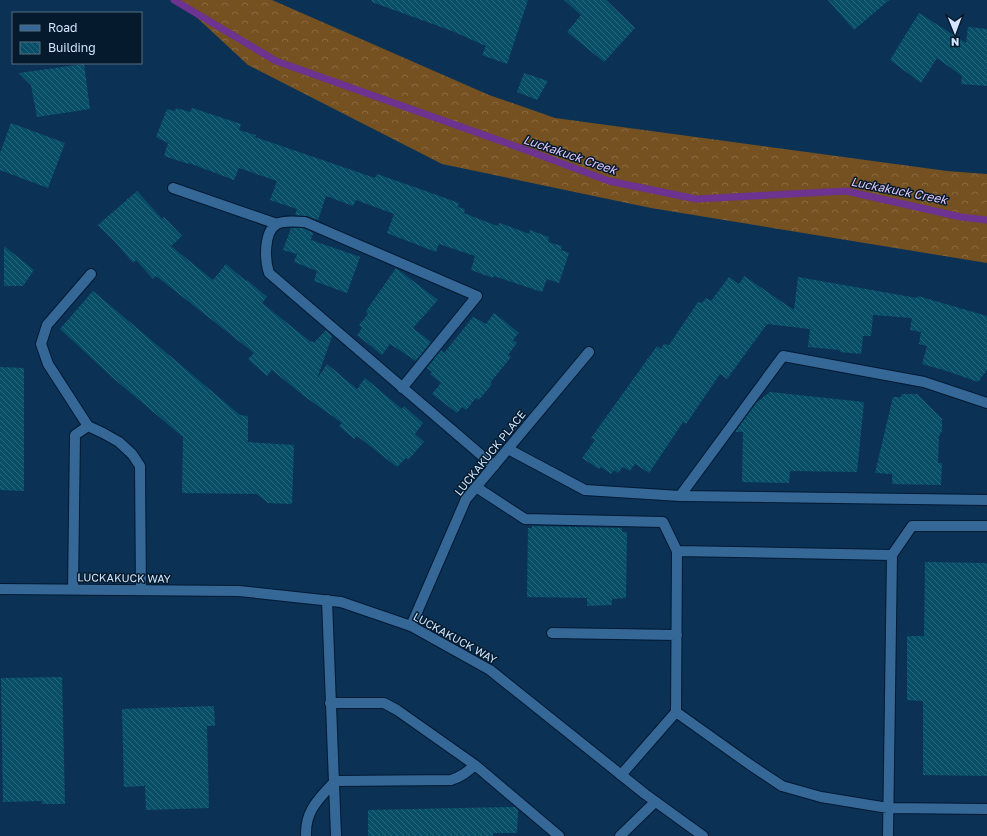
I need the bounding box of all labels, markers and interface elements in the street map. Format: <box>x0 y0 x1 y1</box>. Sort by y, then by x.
legend <box>12 12 142 64</box>
north arrow <box>935 12 975 52</box>
text: Road <box>48 20 77 35</box>
text: N <box>951 36 959 49</box>
text: Building <box>48 40 96 55</box>
water label: Luckakuck Creek <box>522 132 620 178</box>
water label: Luckakuck Creek <box>850 174 950 207</box>
street label: LUCKAKUCK PLACE <box>451 407 528 498</box>
street label: LUCKAKUCK WAY <box>77 570 171 585</box>
street label: LUCKAKUCK WAY <box>411 609 499 666</box>

